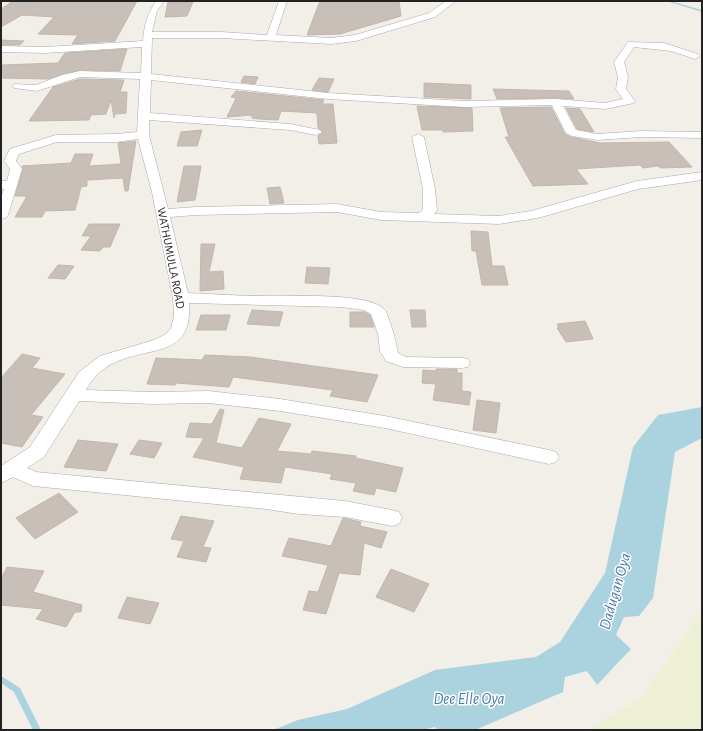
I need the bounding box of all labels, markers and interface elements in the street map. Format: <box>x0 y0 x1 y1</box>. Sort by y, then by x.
street label: WATHUMULLA ROAD <box>155 206 187 310</box>
water label: Dadugan Oya <box>596 551 633 631</box>
water label: Dee Elle Oya <box>433 691 505 707</box>

